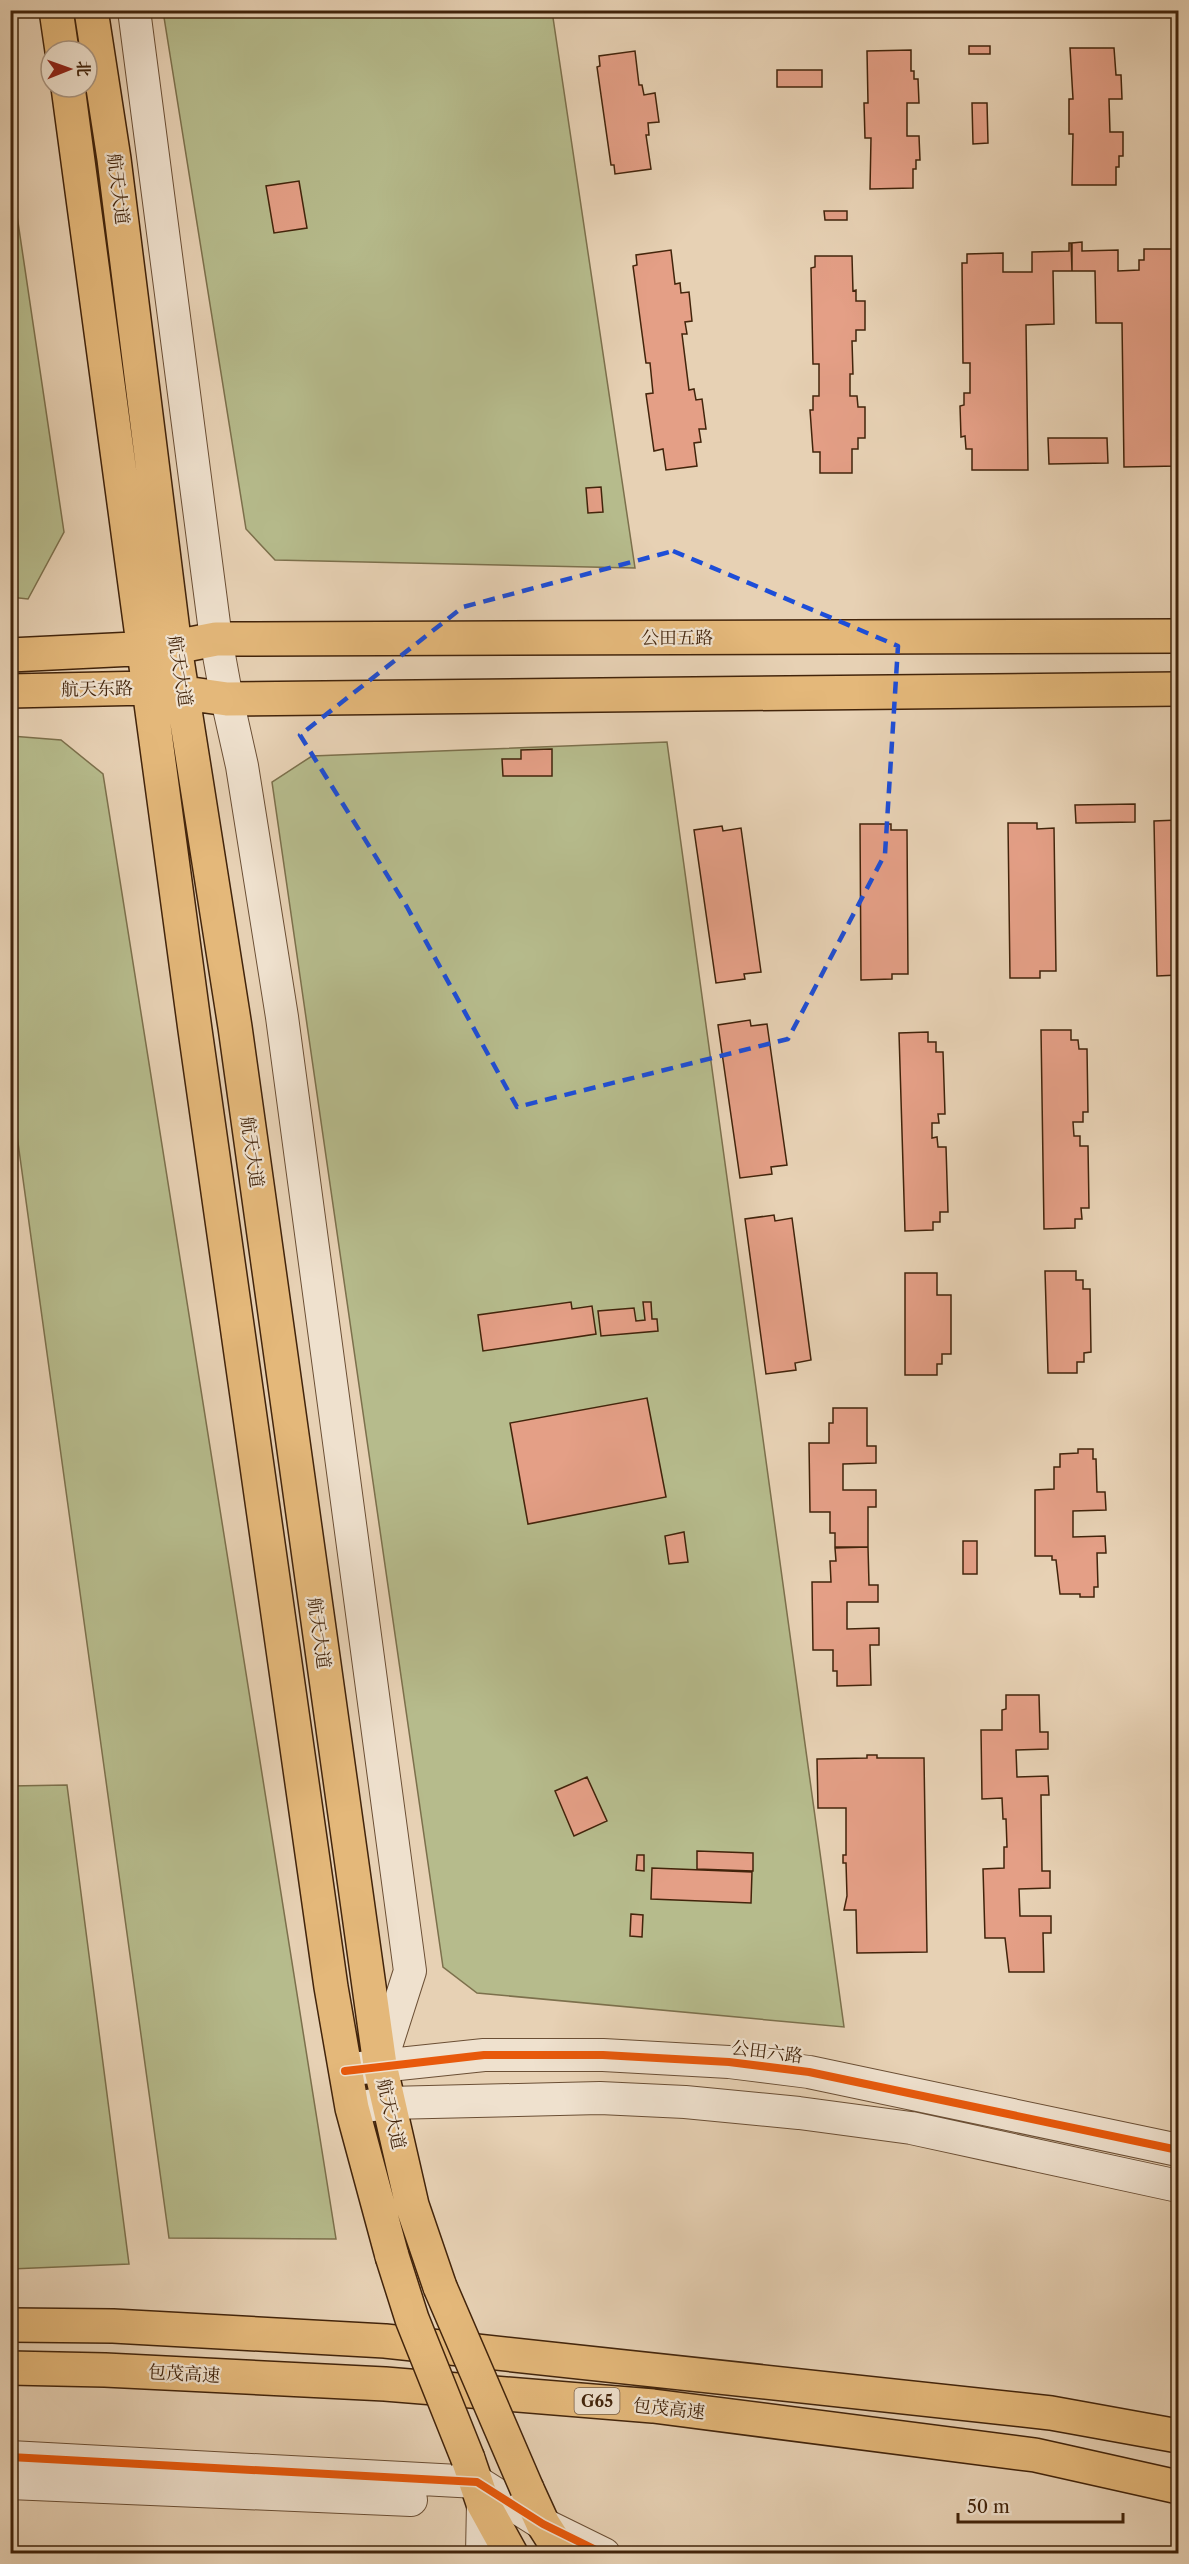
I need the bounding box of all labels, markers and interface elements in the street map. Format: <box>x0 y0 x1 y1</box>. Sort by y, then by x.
north arrow <box>39 39 99 99</box>
text: 北 <box>74 61 94 77</box>
street label: 航天大道 <box>103 152 133 226</box>
street label: 公田五路 <box>641 627 713 649</box>
street label: 航天大道 <box>164 634 196 708</box>
street label: 航天东路 <box>61 677 133 701</box>
street label: 航天大道 <box>236 1115 268 1189</box>
street label: 航天大道 <box>303 1596 335 1670</box>
street label: 公田六路 <box>730 2037 804 2067</box>
street label: 航天大道 <box>372 2076 410 2152</box>
street label: 包茂高速 <box>147 2361 221 2387</box>
road number: G65 <box>574 2388 620 2414</box>
street label: 包茂高速 <box>632 2394 706 2424</box>
scale bar <box>958 2486 1123 2524</box>
text: 50 m <box>967 2496 1010 2518</box>

